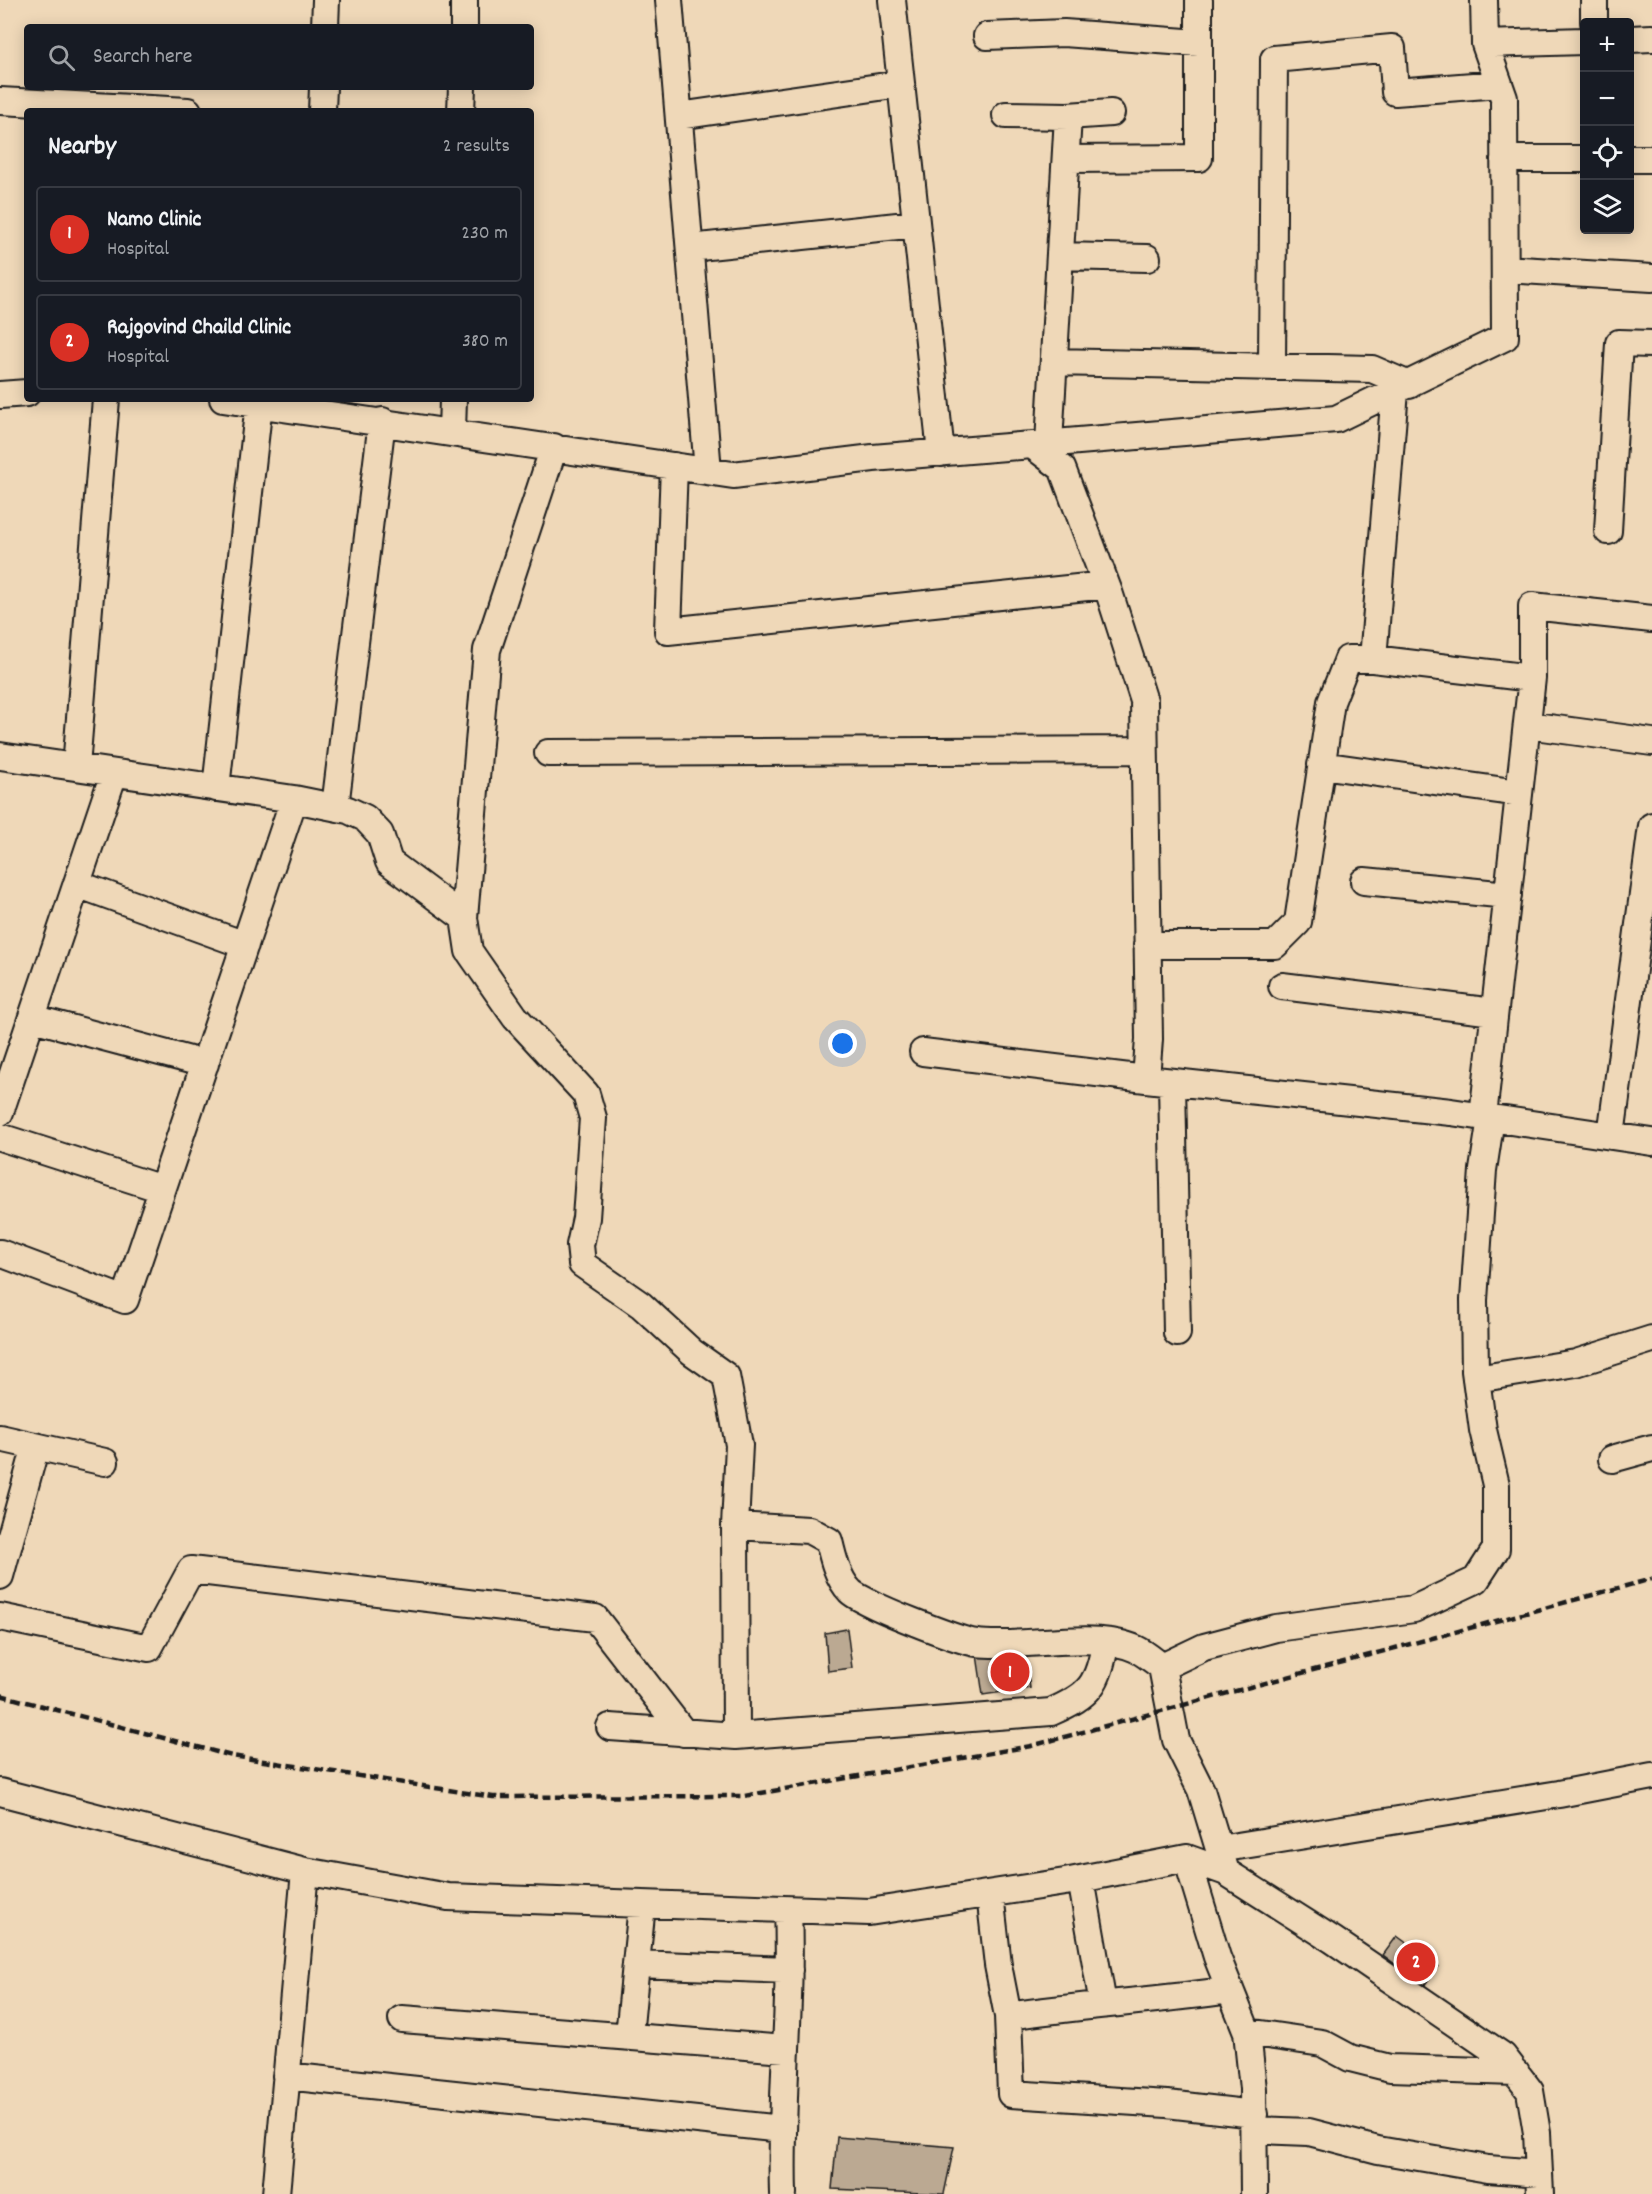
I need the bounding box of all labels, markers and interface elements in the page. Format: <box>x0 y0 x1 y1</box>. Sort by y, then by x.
map controls <box>1580 18 1634 234</box>
button: + <box>1580 18 1634 72</box>
search box <box>24 24 534 90</box>
icon: search <box>45 41 78 74</box>
text: Search here <box>93 42 192 73</box>
button: − <box>1580 72 1634 126</box>
button: locate <box>1580 126 1634 180</box>
text: Nearby <box>48 129 116 166</box>
text: 2 results <box>443 133 510 161</box>
button: layers <box>1580 180 1634 234</box>
text: Namo Clinic <box>107 205 201 236</box>
text: 1 <box>67 220 72 248</box>
text: 230 m <box>461 220 508 248</box>
text: Hospital <box>107 236 169 264</box>
text: Rajgovind Chaild Clinic <box>107 313 291 344</box>
text: 2 <box>65 328 74 356</box>
text: 380 m <box>462 328 508 356</box>
text: Hospital <box>107 344 169 372</box>
your location <box>828 1029 857 1058</box>
pin: 1 <box>990 1650 1030 1694</box>
pin: 2 <box>1396 1940 1436 1984</box>

